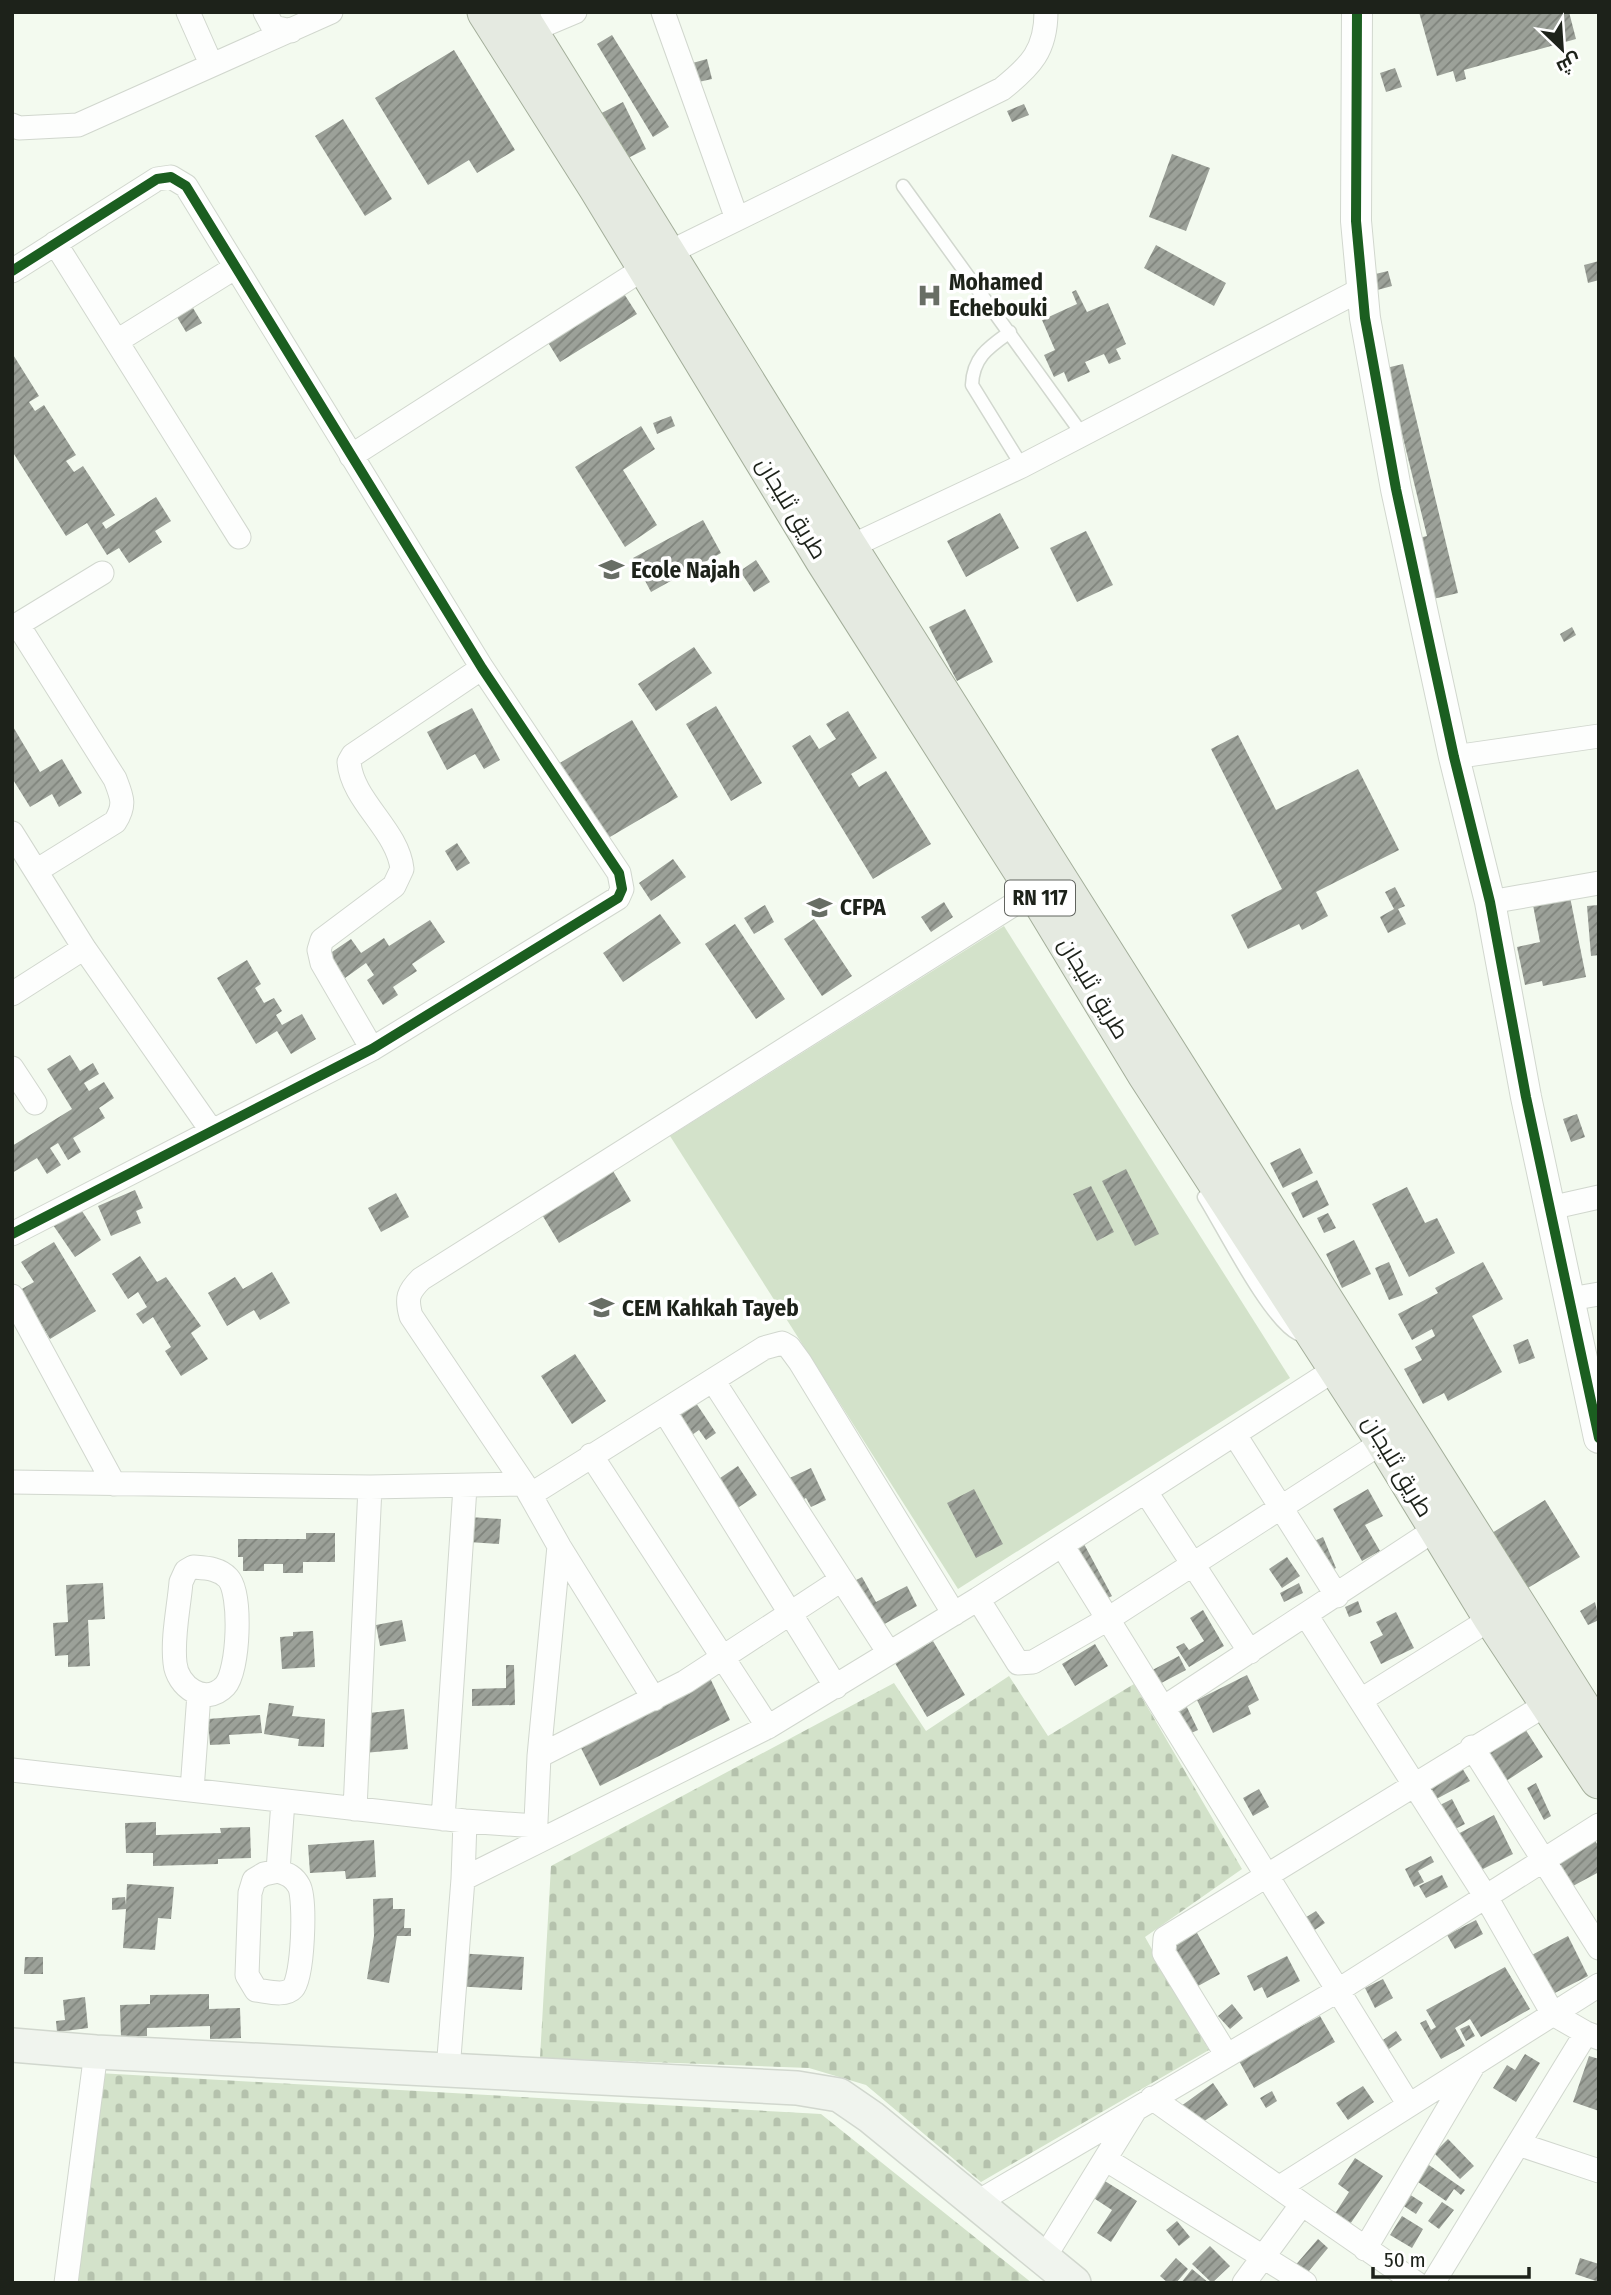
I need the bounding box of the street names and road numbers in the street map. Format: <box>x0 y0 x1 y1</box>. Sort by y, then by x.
street label: طريق ثليجان <box>751 452 833 564</box>
road number: RN 117 <box>1005 880 1075 916</box>
street label: طريق ثليجان <box>1053 932 1135 1044</box>
street label: طريق ثليجان <box>1357 1410 1439 1522</box>

